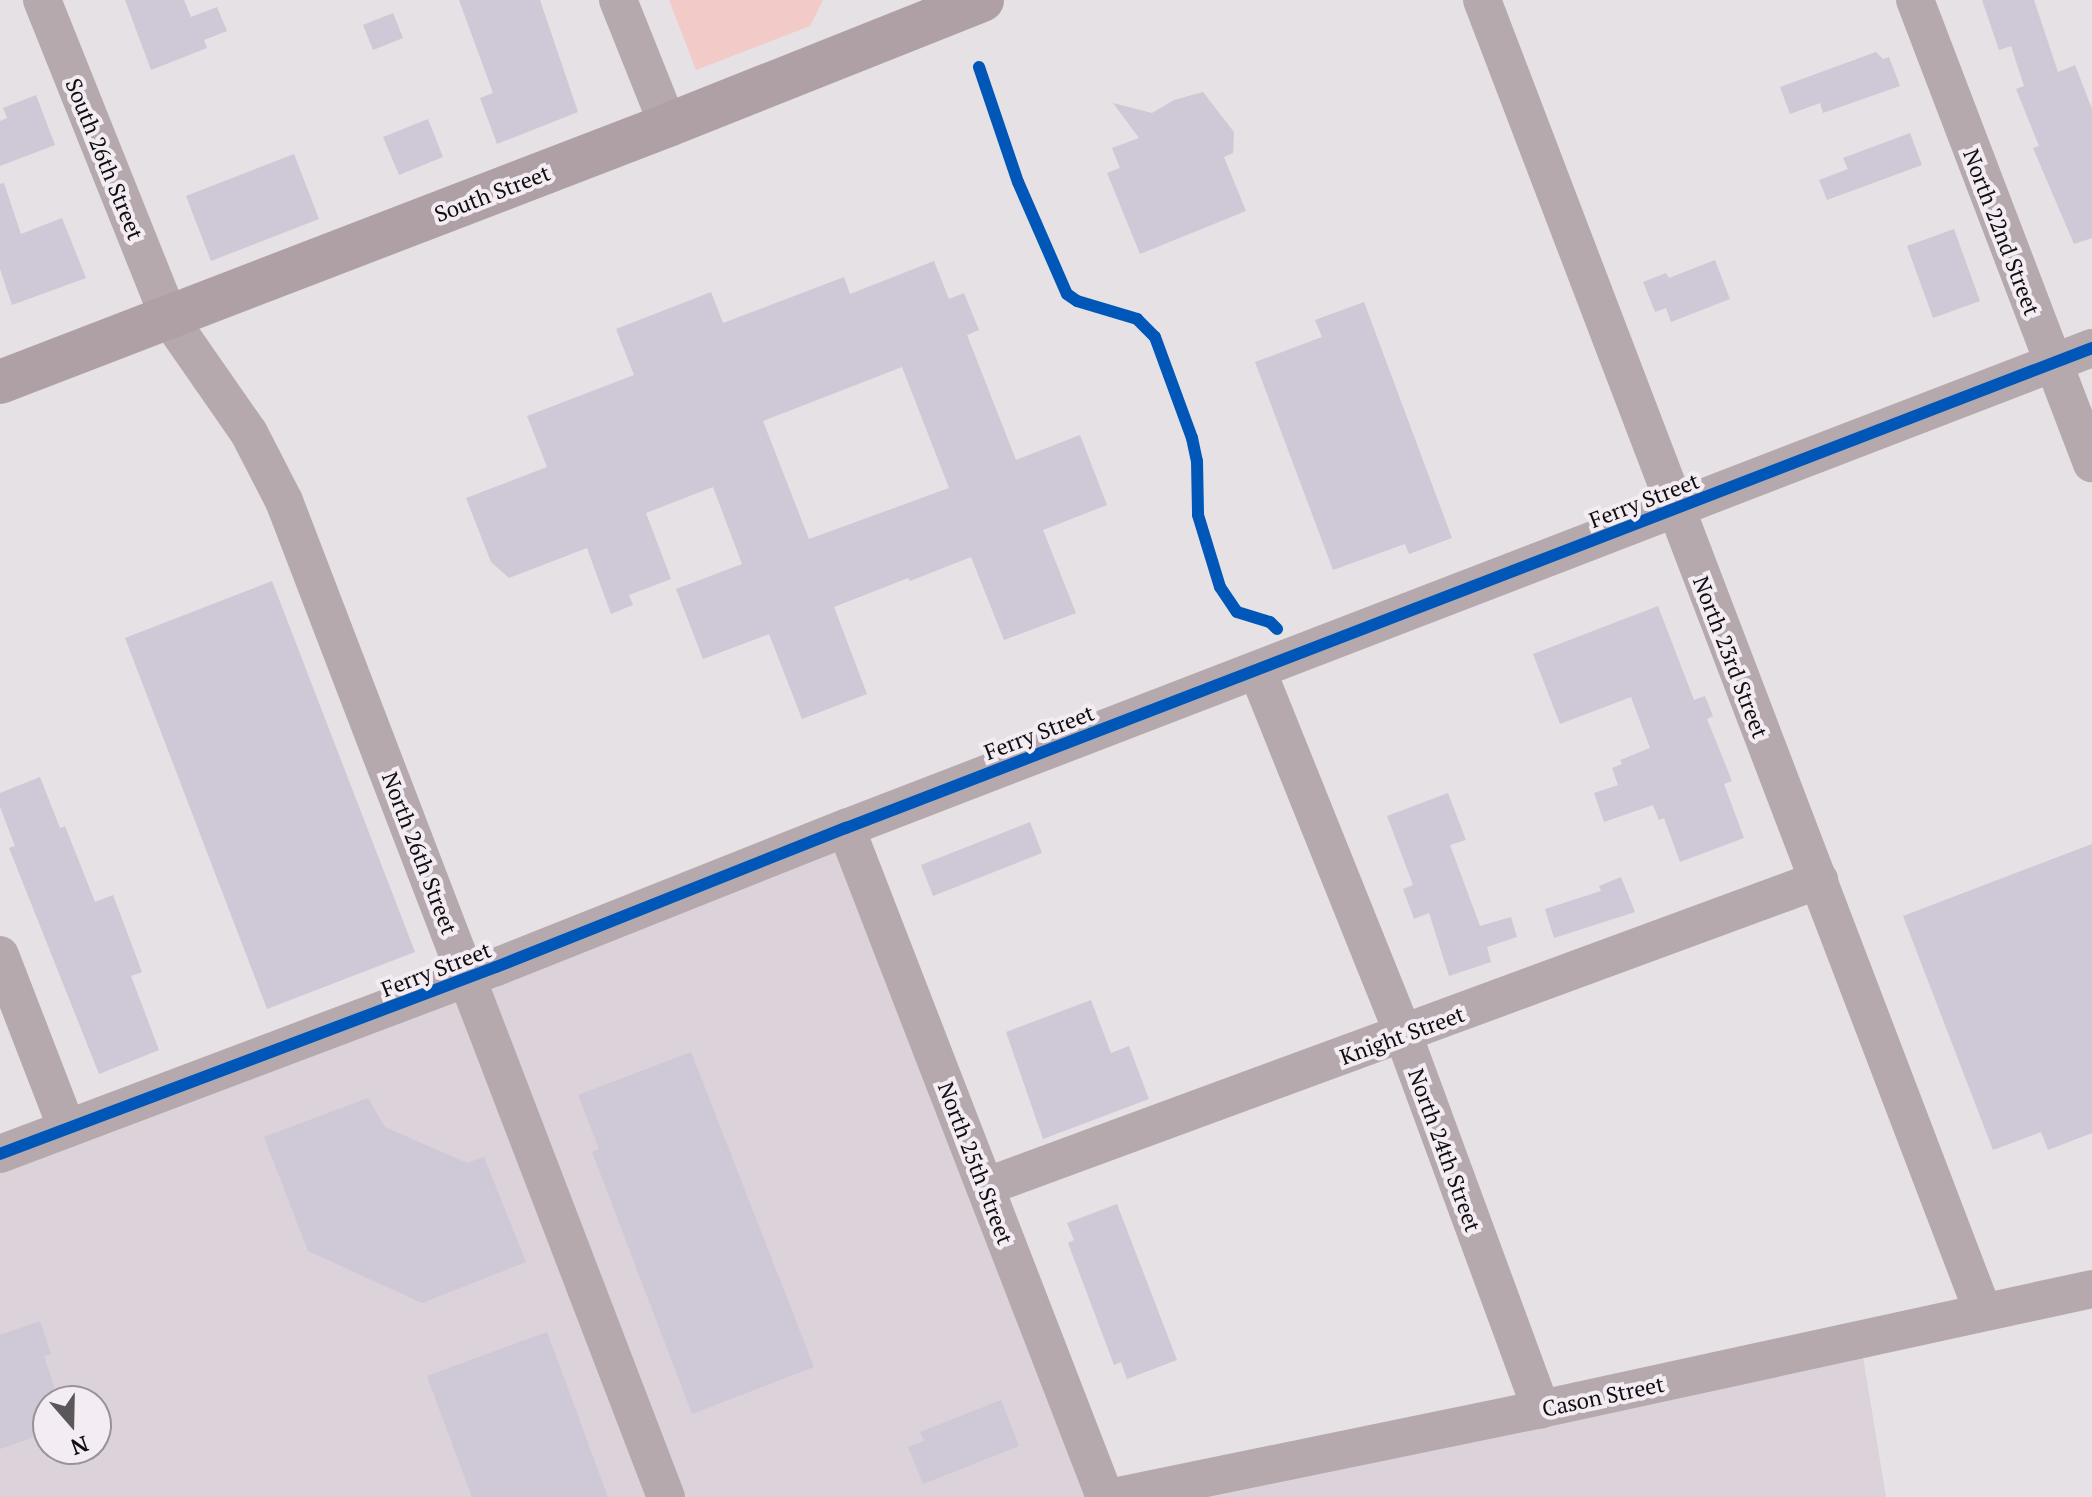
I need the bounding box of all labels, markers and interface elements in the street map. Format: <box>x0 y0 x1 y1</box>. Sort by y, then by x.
street label: South 26th Street <box>61 75 149 243</box>
street label: North 22nd Street <box>1958 145 2046 319</box>
street label: South Street <box>430 159 554 227</box>
street label: Ferry Street <box>1585 467 1703 533</box>
street label: North 23rd Street <box>1688 572 1774 742</box>
street label: Ferry Street <box>980 699 1098 765</box>
street label: North 26th Street <box>377 768 463 938</box>
street label: Ferry Street <box>377 936 495 1002</box>
street label: Knight Street <box>1336 1000 1468 1070</box>
street label: North 24th Street <box>1403 1065 1487 1235</box>
street label: North 25th Street <box>933 1078 1019 1248</box>
street label: Cason Street <box>1540 1370 1666 1422</box>
north arrow <box>32 1385 112 1465</box>
text: N <box>67 1430 92 1463</box>

